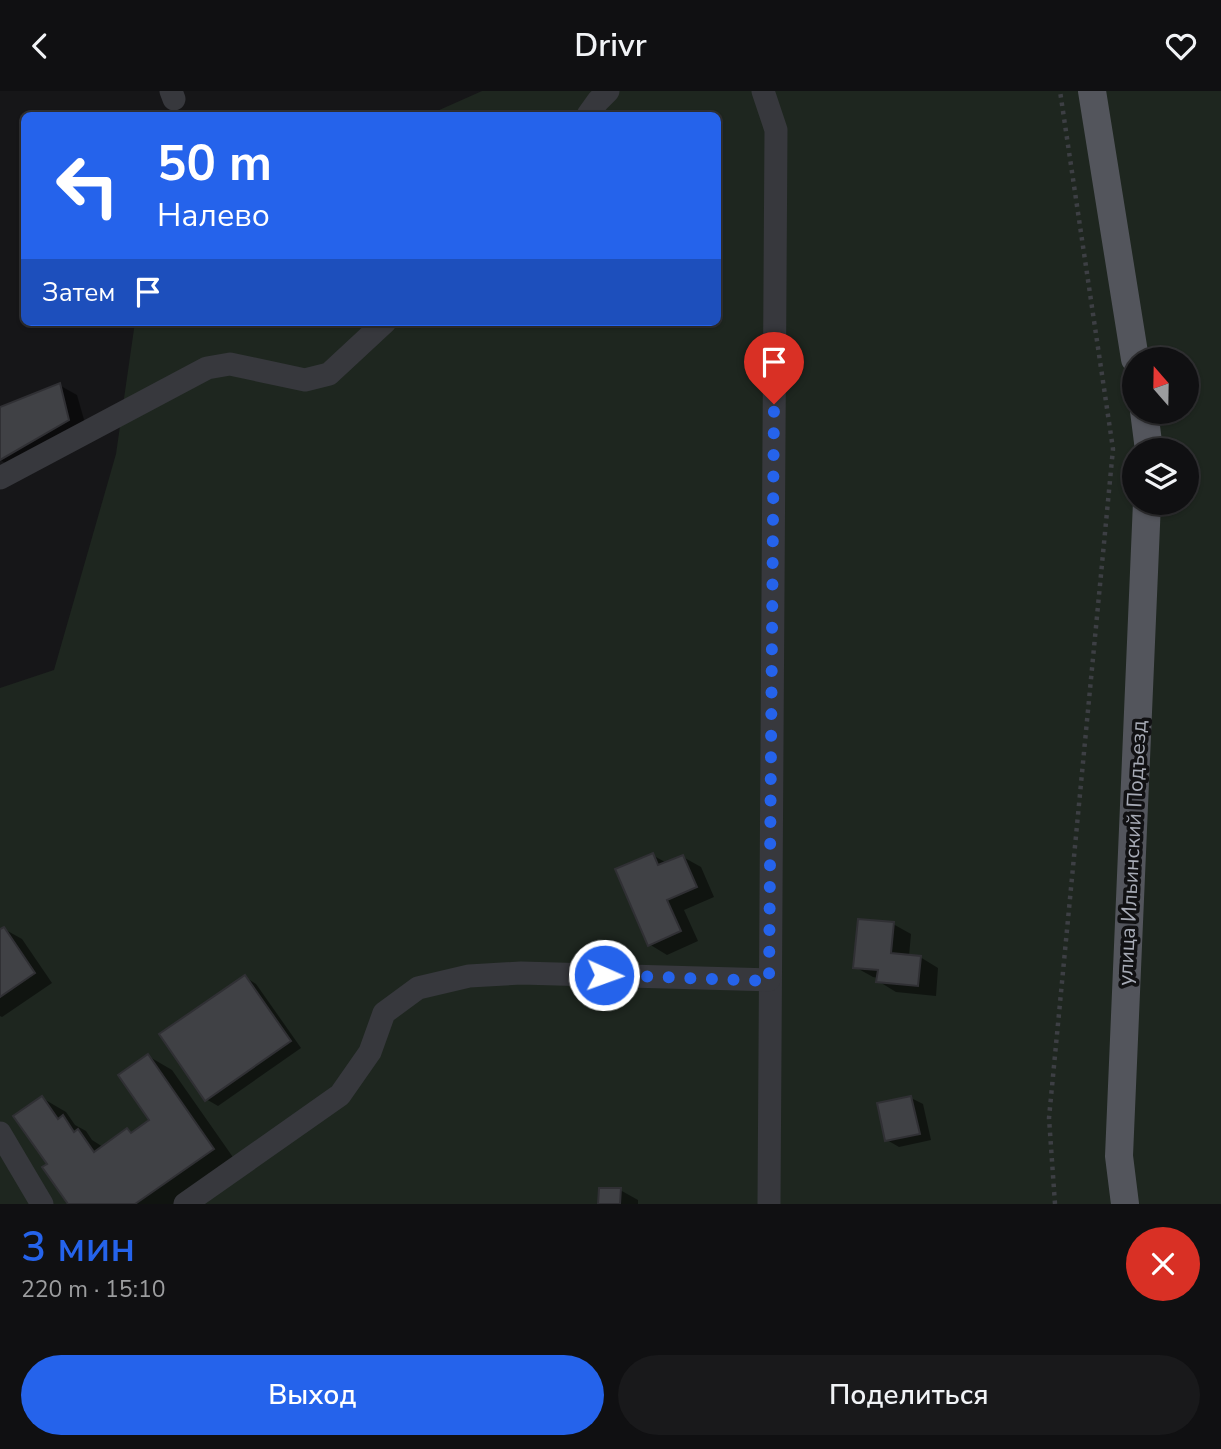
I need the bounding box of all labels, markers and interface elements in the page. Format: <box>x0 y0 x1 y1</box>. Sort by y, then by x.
text: Drivr <box>574 24 647 67</box>
icon: back <box>21 27 59 65</box>
icon: heart <box>1162 27 1200 65</box>
text: 50 m <box>157 130 272 197</box>
icon: left <box>42 140 133 231</box>
text: Налево <box>157 194 270 237</box>
icon: arrive <box>129 273 167 311</box>
text: Затем <box>42 275 115 310</box>
pin <box>744 332 804 404</box>
icon: arrive <box>755 343 793 381</box>
north arrow <box>1122 347 1199 423</box>
map controls <box>1122 347 1199 515</box>
button: layers <box>1122 438 1199 515</box>
street label: улица Ильинский Подъезд <box>1111 720 1153 986</box>
position arrow <box>567 938 641 1012</box>
text: 3 мин <box>21 1219 135 1276</box>
button: close <box>1126 1227 1200 1301</box>
text: 220 m · 15:10 <box>21 1274 166 1305</box>
button: Выход <box>21 1355 604 1435</box>
button: Поделиться <box>618 1355 1200 1435</box>

